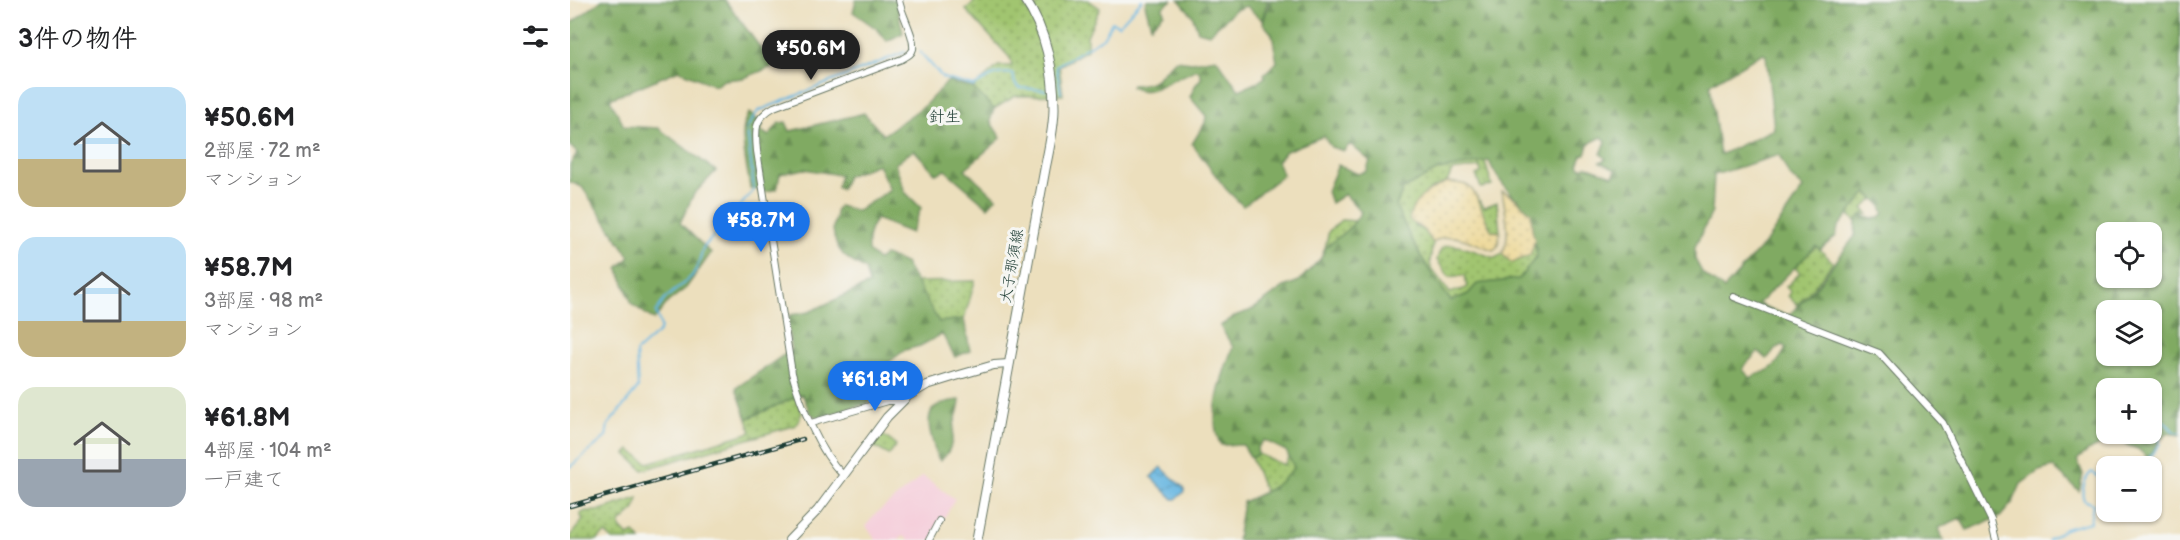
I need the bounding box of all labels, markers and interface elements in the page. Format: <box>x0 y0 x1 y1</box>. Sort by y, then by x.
icon: filters <box>519 20 552 53</box>
text: 3件の物件 <box>18 24 137 55</box>
pin: ¥50.6M <box>762 30 860 81</box>
text: ¥50.6M <box>776 37 846 61</box>
text: ¥50.6M <box>204 103 295 134</box>
district label: 針生 <box>929 108 961 127</box>
icon: home <box>66 111 138 183</box>
text: 2部屋 · 72 m² <box>204 139 321 163</box>
text: マンション <box>204 168 303 192</box>
pin: ¥58.7M <box>712 202 810 253</box>
text: ¥58.7M <box>727 209 795 233</box>
map controls <box>2096 222 2162 522</box>
button: locate <box>2096 222 2162 288</box>
street label: 大子那須線 <box>996 227 1028 305</box>
text: ¥58.7M <box>204 253 293 284</box>
icon: home <box>66 261 138 333</box>
text: 3部屋 · 98 m² <box>204 289 323 313</box>
button: layers <box>2096 300 2162 366</box>
text: マンション <box>204 318 303 342</box>
pin: ¥61.8M <box>826 361 924 412</box>
text: ¥61.8M <box>842 368 908 392</box>
button: + <box>2096 378 2162 444</box>
text: ¥61.8M <box>204 403 290 434</box>
icon: home <box>66 411 138 483</box>
text: 4部屋 · 104 m² <box>204 439 332 463</box>
button: − <box>2096 456 2162 522</box>
text: 一戸建て <box>204 468 284 492</box>

